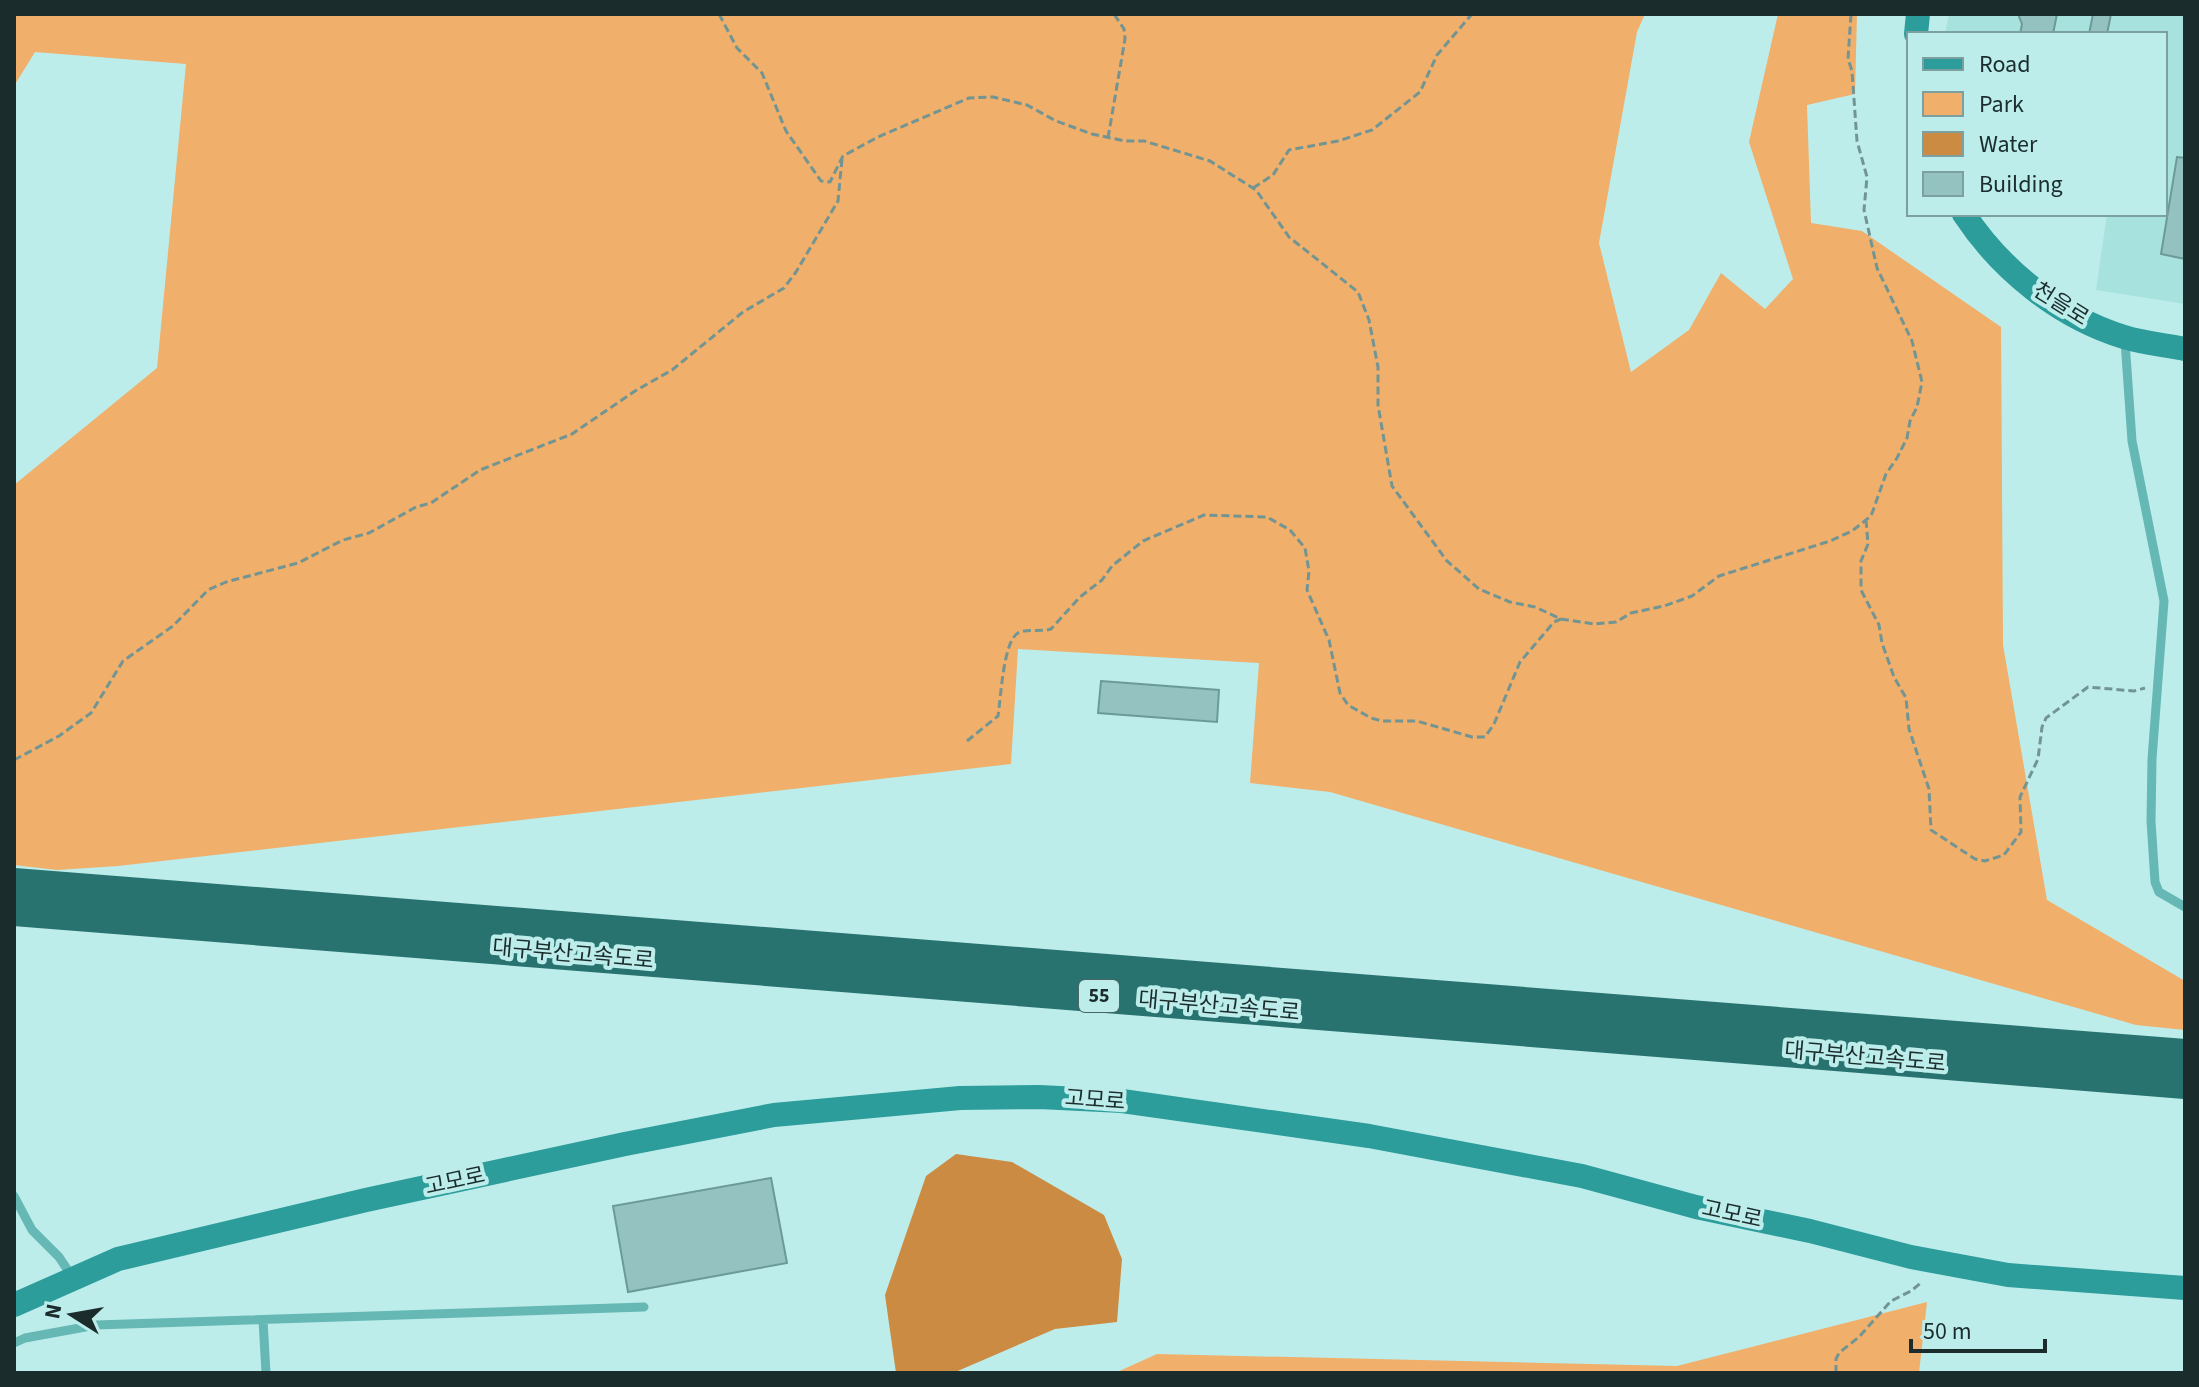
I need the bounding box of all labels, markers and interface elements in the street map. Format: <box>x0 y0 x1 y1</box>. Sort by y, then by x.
legend <box>1907 32 2167 216</box>
text: Road <box>1979 47 2031 82</box>
text: Park <box>1979 87 2024 122</box>
text: Water <box>1979 127 2038 162</box>
text: Building <box>1979 167 2063 202</box>
street label: 천을로 <box>2027 274 2095 334</box>
street label: 대구부산고속도로 <box>491 931 655 977</box>
road number: 55 <box>1079 980 1119 1012</box>
street label: 대구부산고속도로 <box>1137 983 1301 1029</box>
street label: 대구부산고속도로 <box>1783 1034 1947 1080</box>
street label: 고모로 <box>1064 1082 1126 1118</box>
street label: 고모로 <box>422 1159 488 1203</box>
street label: 고모로 <box>1699 1192 1765 1236</box>
north arrow <box>32 1275 112 1355</box>
text: N <box>36 1301 70 1322</box>
scale bar <box>1911 1303 2045 1353</box>
text: 50 m <box>1923 1314 1972 1349</box>

